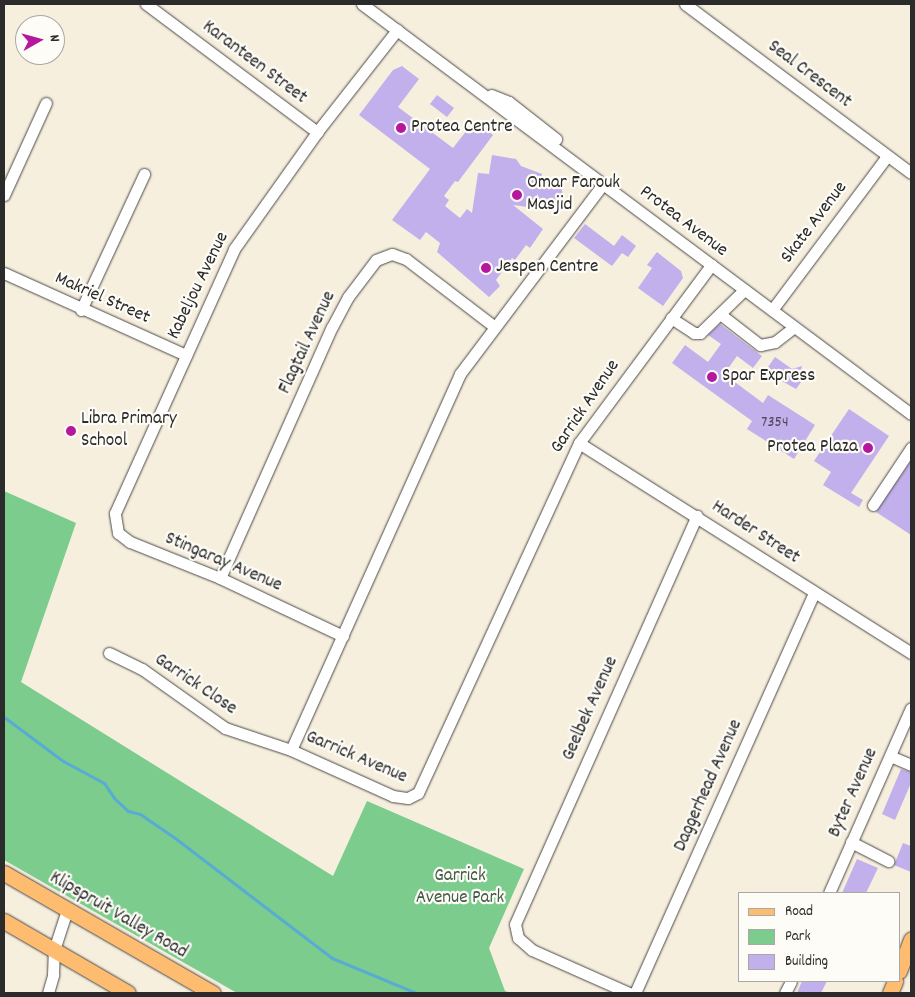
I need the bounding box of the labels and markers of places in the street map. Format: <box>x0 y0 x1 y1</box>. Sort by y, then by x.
place label: Protea Centre <box>411 117 513 139</box>
marker: Protea Centre <box>395 122 407 134</box>
place label: Omar Farouk Masjid <box>527 173 620 217</box>
marker: Omar Farouk Masjid <box>511 189 523 201</box>
place label: Jespen Centre <box>496 257 598 279</box>
marker: Jespen Centre <box>480 262 492 274</box>
place label: Spar Express <box>722 366 815 388</box>
marker: Spar Express <box>706 371 718 383</box>
place label: Libra Primary School <box>81 409 177 453</box>
marker: Libra Primary School <box>65 425 77 437</box>
place label: Protea Plaza <box>767 437 858 459</box>
marker: Protea Plaza <box>862 442 874 454</box>

